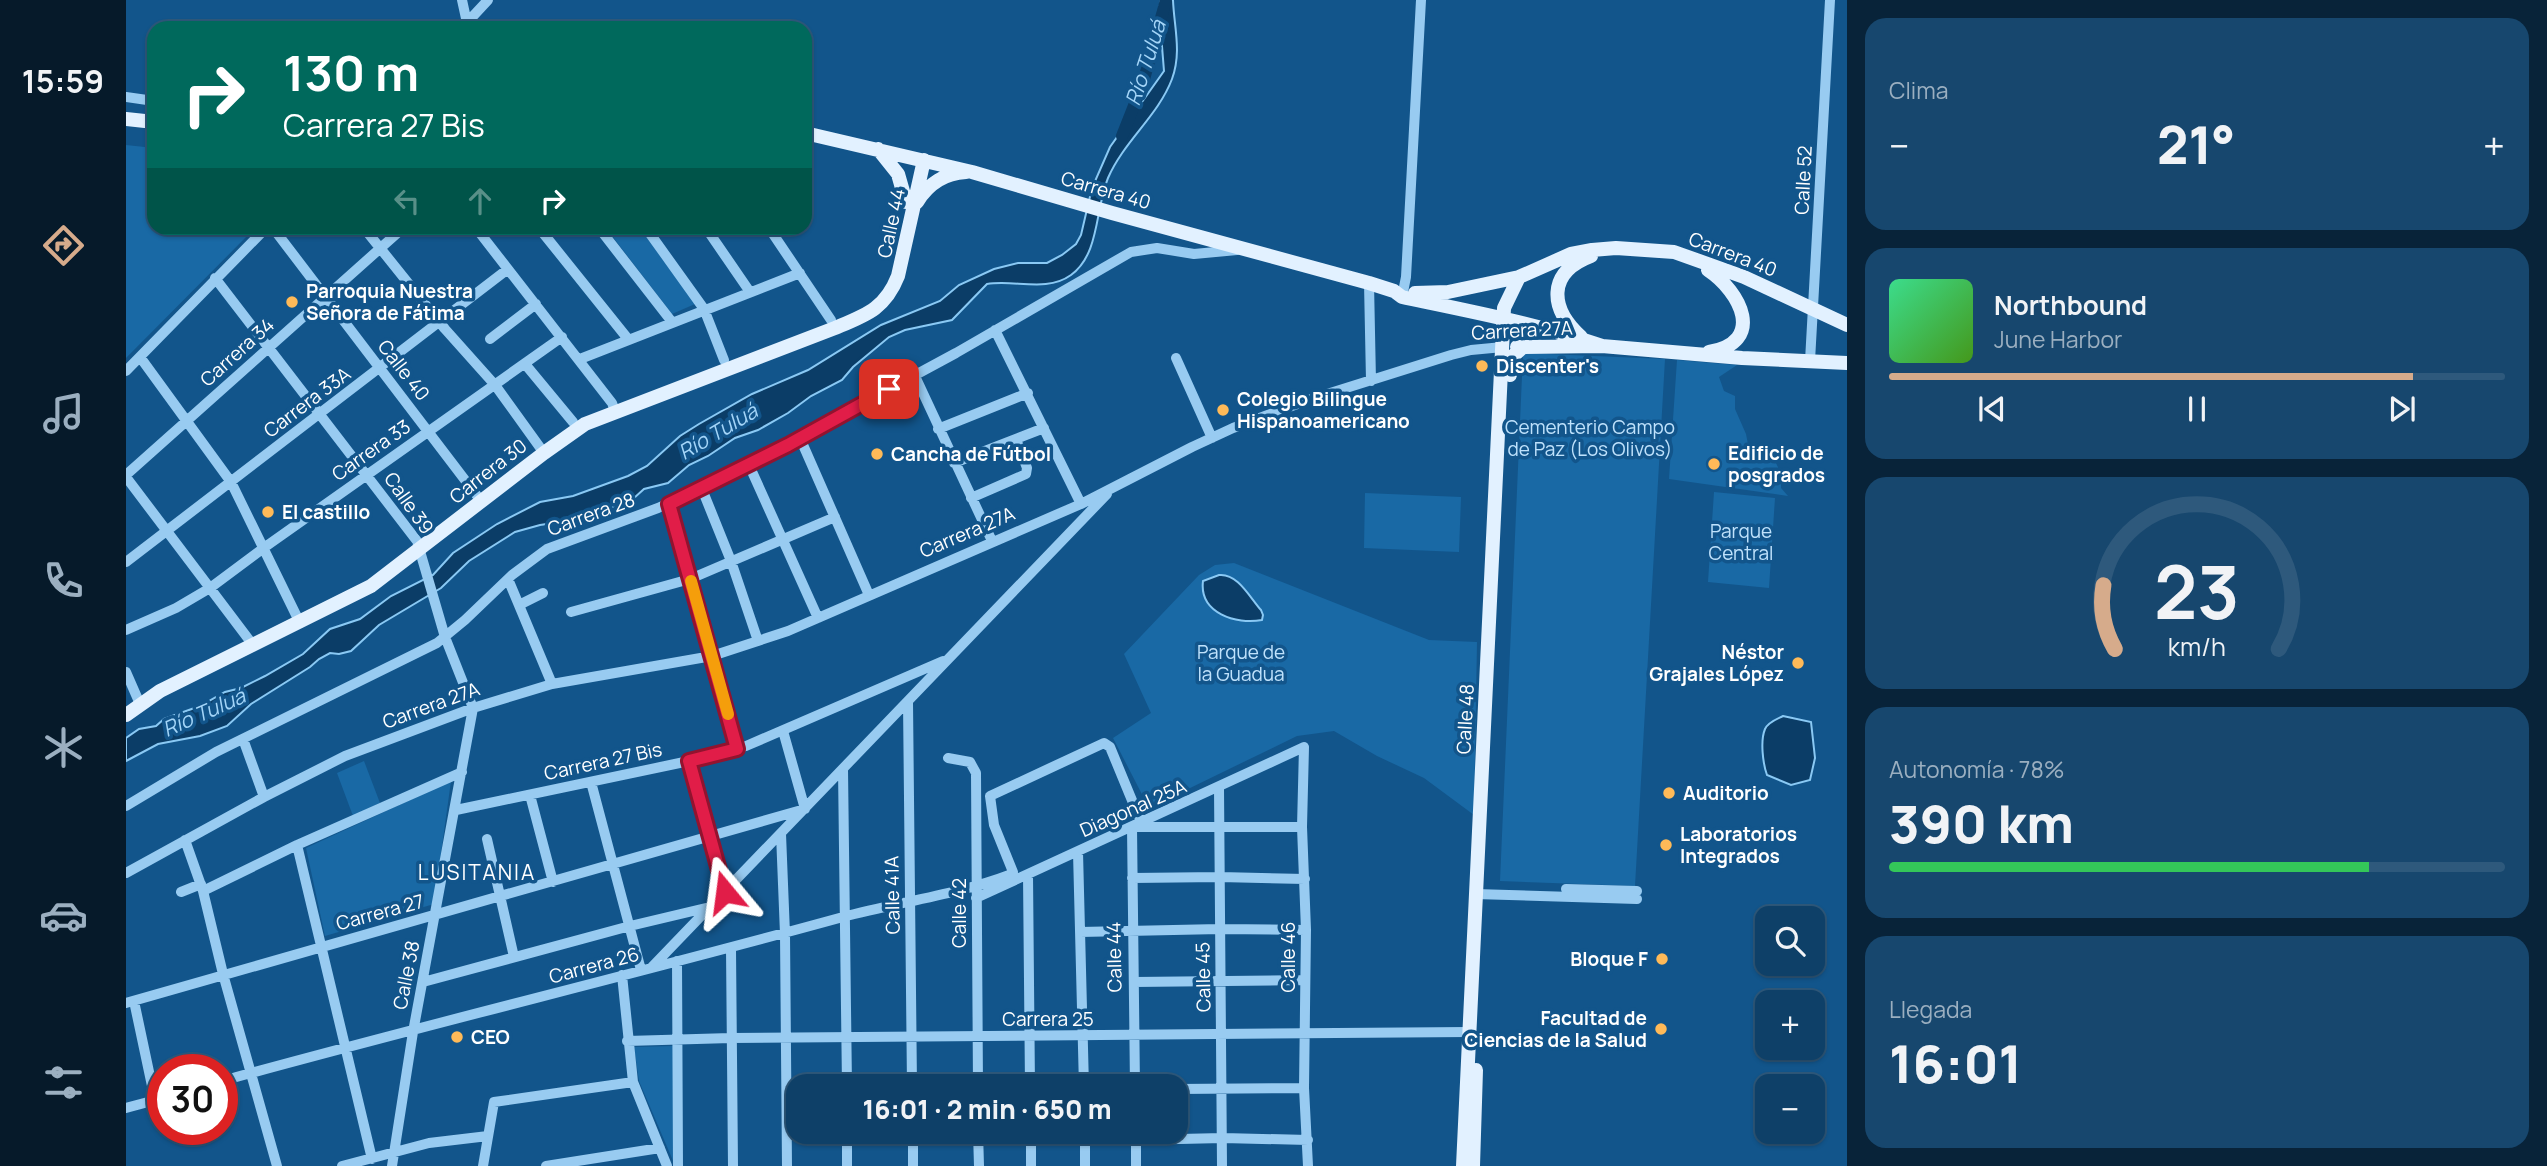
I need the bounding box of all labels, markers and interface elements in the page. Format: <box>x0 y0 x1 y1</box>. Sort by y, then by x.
water label: Río Tuluá <box>1118 15 1172 109</box>
text: 130 m <box>283 39 419 106</box>
icon: right <box>168 49 259 140</box>
text: 15:59 <box>22 59 104 103</box>
text: Clima <box>1889 74 1948 106</box>
text: Carrera 27 Bis <box>283 103 485 147</box>
text: 21° <box>2157 109 2236 180</box>
text: − <box>1889 119 1910 171</box>
text: + <box>2483 119 2505 171</box>
street label: Calle 52 <box>1788 145 1818 215</box>
street label: Carrera 40 <box>1058 165 1154 215</box>
icon: left <box>388 182 426 220</box>
icon: ahead <box>461 182 499 220</box>
icon: right <box>534 182 572 220</box>
street label: Calle 44 <box>871 186 911 260</box>
icon: directions <box>39 221 88 270</box>
street label: Carrera 40 <box>1685 225 1781 283</box>
place label: Parroquia Nuestra Señora de Fátima <box>306 278 473 326</box>
text: Northbound <box>1994 287 2147 323</box>
marker: Parroquia Nuestra Señora de Fátima <box>284 294 300 310</box>
street label: Carrera 34 <box>194 312 280 392</box>
street label: Carrera 27A <box>1471 314 1573 346</box>
text: June Harbor <box>1994 323 2122 355</box>
street label: Calle 40 <box>372 334 436 406</box>
place label: Discenter's <box>1496 353 1599 379</box>
marker: Discenter's <box>1474 358 1490 374</box>
pin <box>859 359 919 419</box>
street label: Carrera 33A <box>258 361 356 443</box>
icon: arrive <box>870 370 908 408</box>
place label: Colegio Bilingue Hispanoamericano <box>1237 386 1410 434</box>
icon: music <box>39 389 88 438</box>
icon: previous <box>1973 390 2011 428</box>
icon: pause <box>2178 390 2216 428</box>
icon: next <box>2383 390 2421 428</box>
water label: Río Tuluá <box>673 396 763 466</box>
marker: Colegio Bilingue Hispanoamericano <box>1215 402 1231 418</box>
street label: Carrera 33 <box>326 413 416 487</box>
park label: Cementerio Campo de Paz (Los Olivos) <box>1505 414 1675 462</box>
street label: Carrera 30 <box>444 433 532 509</box>
place label: Edificio de posgrados <box>1728 440 1825 488</box>
place label: Cancha de Fútbol <box>891 441 1051 467</box>
marker: Cancha de Fútbol <box>869 446 885 462</box>
marker: Edificio de posgrados <box>1706 456 1722 472</box>
street label: Calle 39 <box>378 467 440 539</box>
street label: Carrera 28 <box>544 486 638 542</box>
place label: El castillo <box>282 499 370 525</box>
street label: Carrera 27A <box>915 500 1019 564</box>
marker: El castillo <box>260 504 276 520</box>
park label: Parque Central <box>1709 518 1773 566</box>
text: 23 <box>2154 541 2240 641</box>
icon: phone <box>39 556 88 605</box>
text: km/h <box>2168 629 2226 664</box>
park label: Parque de la Guadua <box>1197 639 1285 687</box>
place label: Néstor Grajales López <box>1649 639 1784 687</box>
marker: Néstor Grajales López <box>1790 655 1806 671</box>
street label: Carrera 27A <box>379 675 483 735</box>
water label: Río Tuluá <box>158 681 251 743</box>
street label: Calle 48 <box>1450 683 1480 755</box>
icon: climate <box>39 723 88 772</box>
street label: Carrera 27 Bis <box>542 736 664 786</box>
text: Autonomía · 78% <box>1889 753 2064 785</box>
street label: Diagonal 25A <box>1076 773 1190 843</box>
place label: Auditorio <box>1683 780 1769 806</box>
marker: Auditorio <box>1661 785 1677 801</box>
text: 390 km <box>1889 788 2074 859</box>
place label: Laboratorios Integrados <box>1680 821 1797 869</box>
marker: Laboratorios Integrados <box>1658 837 1674 853</box>
position arrow <box>688 855 762 929</box>
street label: Calle 41A <box>878 855 906 935</box>
district label: LUSITANIA <box>418 858 536 886</box>
street label: Calle 42 <box>946 878 972 948</box>
street label: Carrera 27 <box>333 888 427 936</box>
icon: car <box>39 891 88 940</box>
map controls <box>1755 906 1825 1144</box>
button: search <box>1755 906 1825 976</box>
street label: Calle 44 <box>1100 922 1128 992</box>
street label: Calle 46 <box>1275 922 1301 992</box>
street label: Calle 38 <box>387 938 425 1012</box>
street label: Carrera 26 <box>546 941 642 989</box>
street label: Calle 45 <box>1189 942 1217 1012</box>
place label: Bloque F <box>1570 946 1648 972</box>
marker: Bloque F <box>1654 951 1670 967</box>
button: + <box>1755 990 1825 1060</box>
text: Llegada <box>1889 993 1972 1025</box>
place label: Facultad de Ciencias de la Salud <box>1464 1005 1647 1053</box>
street label: Carrera 25 <box>1002 1006 1094 1032</box>
marker: Facultad de Ciencias de la Salud <box>1653 1021 1669 1037</box>
place label: CEO <box>471 1024 510 1050</box>
text: 16:01 <box>1889 1028 2022 1099</box>
marker: CEO <box>449 1029 465 1045</box>
speed limit sign: 30 <box>147 1054 238 1145</box>
icon: filters <box>39 1058 88 1107</box>
button: − <box>1755 1074 1825 1144</box>
text: 16:01 · 2 min · 650 m <box>863 1091 1111 1127</box>

